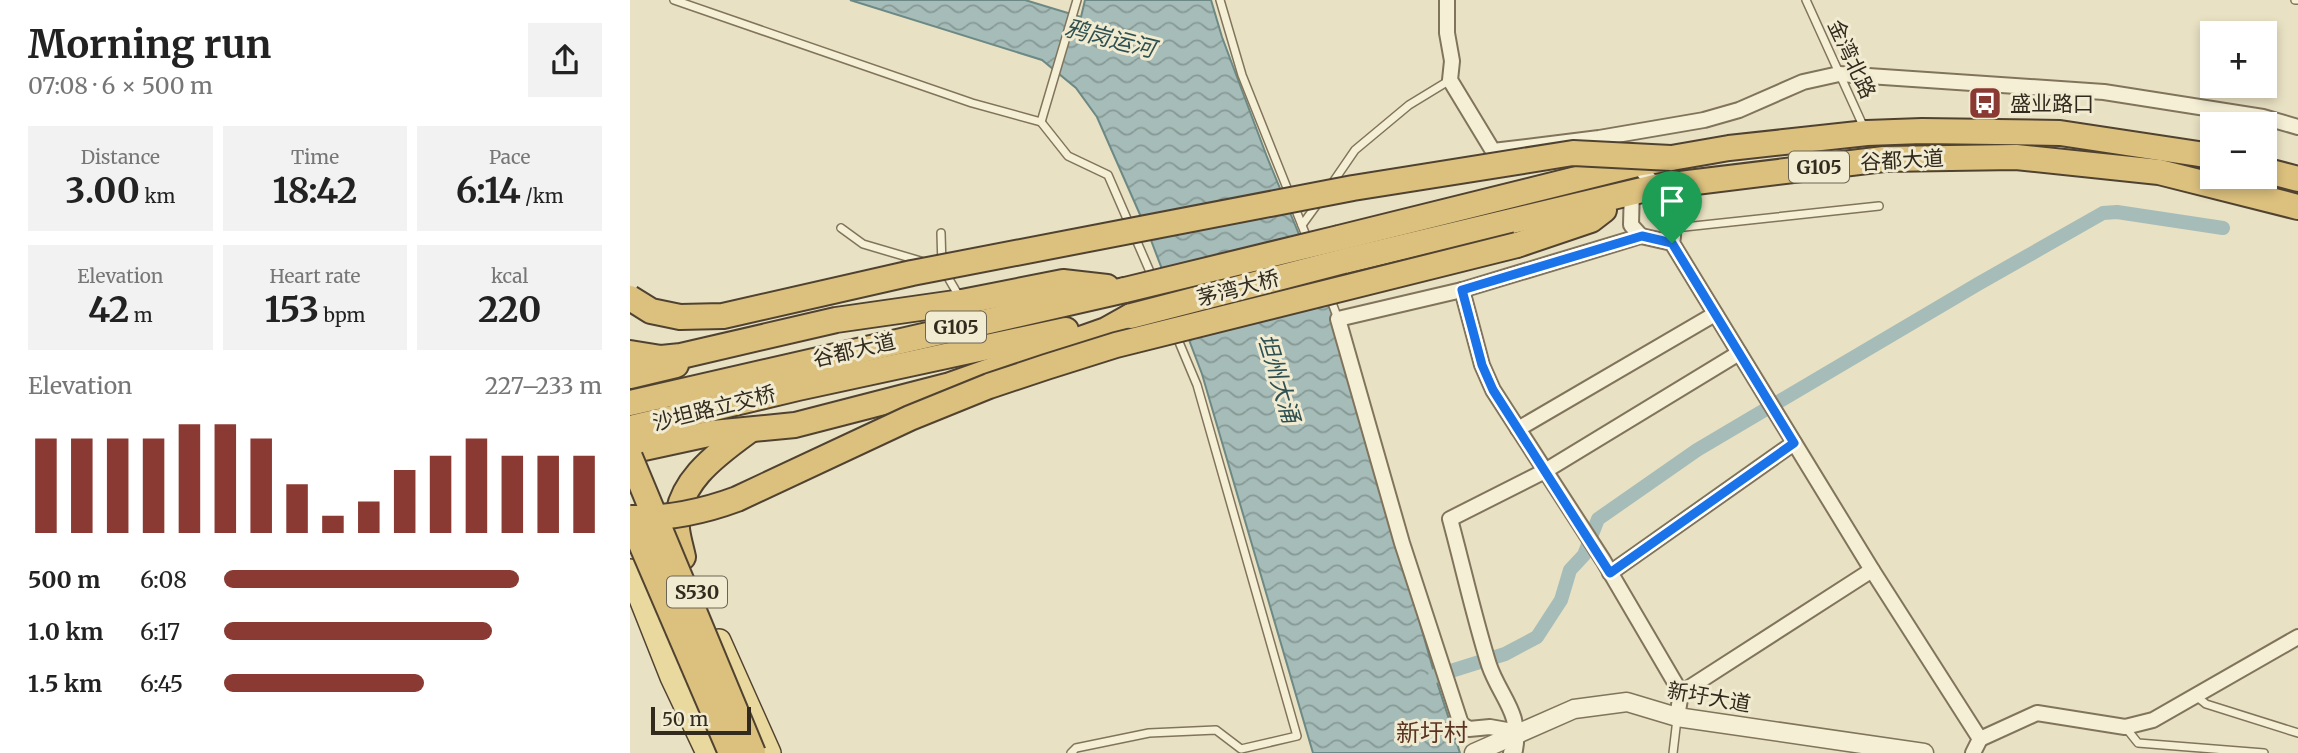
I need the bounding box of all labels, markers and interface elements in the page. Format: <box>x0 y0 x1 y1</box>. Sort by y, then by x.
water label: 鸦岗运河 <box>1062 13 1162 64</box>
street label: 金湾北路 <box>1822 15 1882 103</box>
text: Morning run <box>28 21 271 68</box>
map controls <box>2200 21 2277 189</box>
button: + <box>2200 21 2277 98</box>
button: share <box>528 23 602 97</box>
text: 07:08 · 6 × 500 m <box>28 71 213 100</box>
bus stop icon: 盛业路口 <box>1966 84 2004 122</box>
place label: 盛业路口 <box>2010 90 2094 117</box>
button: − <box>2200 112 2277 189</box>
street label: 谷都大道 <box>1859 144 1945 176</box>
text: Distance <box>81 145 160 169</box>
text: Time <box>291 145 339 169</box>
text: Pace <box>489 145 530 169</box>
road number: G105 <box>1789 152 1849 182</box>
text: 3.00 <box>65 169 140 213</box>
text: 18:42 <box>273 169 357 213</box>
text: 6:14 <box>456 169 521 213</box>
pin <box>1642 171 1702 243</box>
icon: arrive <box>1653 182 1691 220</box>
text: km <box>140 184 175 208</box>
text: /km <box>521 184 564 208</box>
text: Elevation <box>77 264 163 288</box>
text: Heart rate <box>270 264 360 288</box>
text: kcal <box>491 264 528 288</box>
street label: 茅湾大桥 <box>1194 264 1282 312</box>
text: 42 <box>88 288 129 332</box>
text: 153 <box>265 288 319 332</box>
text: 220 <box>478 288 541 332</box>
text: m <box>129 303 153 327</box>
text: bpm <box>319 303 365 327</box>
road number: G105 <box>926 312 986 342</box>
street label: 谷都大道 <box>810 327 898 373</box>
water label: 坦州大涌 <box>1252 330 1307 429</box>
text: Elevation <box>28 371 132 400</box>
text: 227–233 m <box>485 371 602 400</box>
street label: 沙坦路立交桥 <box>650 380 778 436</box>
text: 500 m <box>28 565 100 594</box>
text: 6:08 <box>140 565 187 594</box>
road number: S530 <box>667 576 727 608</box>
text: 1.0 km <box>28 617 103 646</box>
text: 6:17 <box>140 617 180 646</box>
text: 1.5 km <box>28 669 102 698</box>
text: 6:45 <box>140 669 183 698</box>
street label: 新圩大道 <box>1665 676 1753 718</box>
scale bar <box>651 704 751 736</box>
text: 50 m <box>662 707 708 731</box>
district label: 新圩村 <box>1396 717 1468 748</box>

